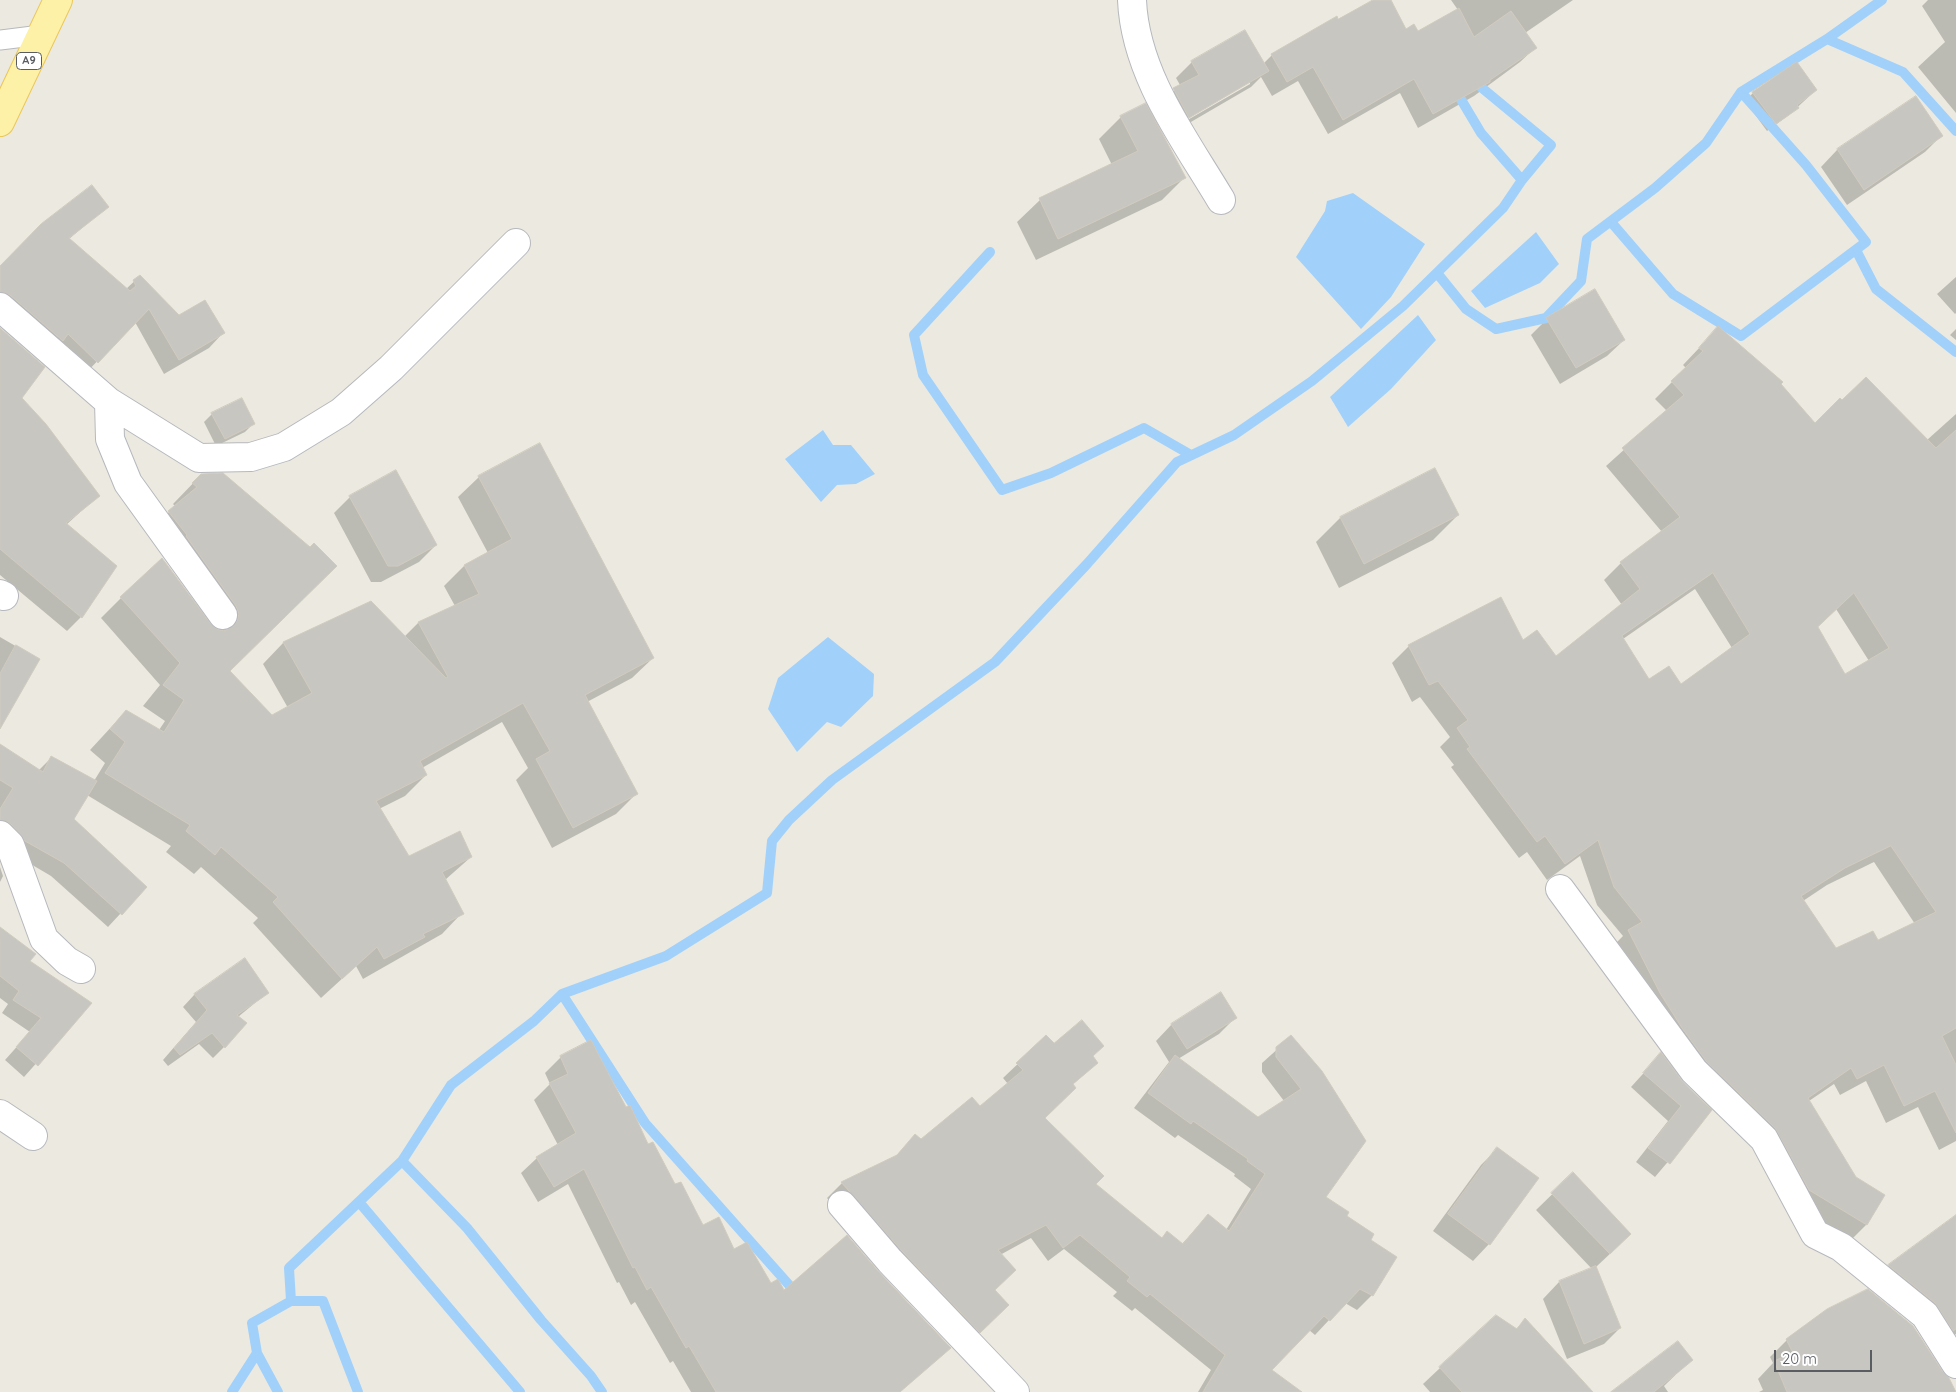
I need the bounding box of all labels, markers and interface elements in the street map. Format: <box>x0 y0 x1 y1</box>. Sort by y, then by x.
road number: A9 <box>16 52 42 70</box>
scale bar <box>1776 1340 1874 1372</box>
text: 20 m <box>1782 1349 1817 1368</box>

